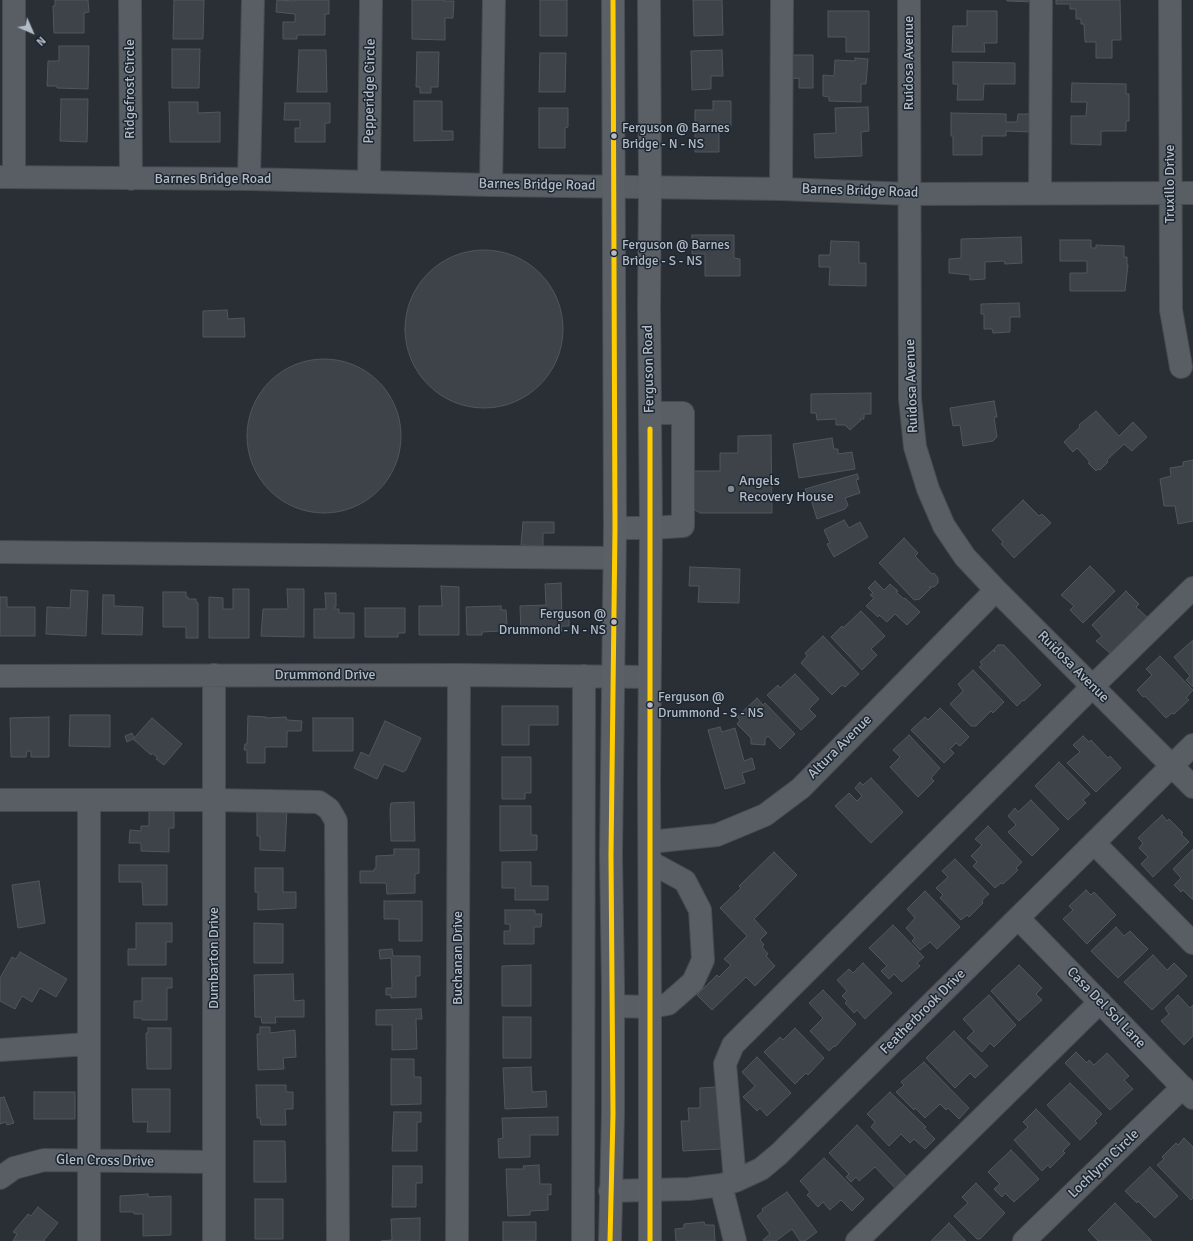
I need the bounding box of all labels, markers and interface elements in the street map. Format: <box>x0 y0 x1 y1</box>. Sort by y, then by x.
north arrow <box>12 12 52 52</box>
street label: Ruidosa Avenue <box>901 16 917 110</box>
text: N <box>34 34 48 48</box>
street label: Pepperidge Circle <box>361 38 379 144</box>
street label: Ridgefrost Circle <box>122 39 138 139</box>
place label: Ferguson @ Barnes Bridge - N - NS <box>622 121 730 152</box>
marker: Ferguson @ Barnes Bridge - N - NS <box>609 131 619 141</box>
street label: Truxillo Drive <box>1162 145 1178 223</box>
street label: Barnes Bridge Road <box>155 171 271 187</box>
street label: Barnes Bridge Road <box>478 176 596 194</box>
street label: Barnes Bridge Road <box>801 181 919 201</box>
place label: Ferguson @ Barnes Bridge - S - NS <box>622 238 730 269</box>
marker: Ferguson @ Barnes Bridge - S - NS <box>609 248 619 258</box>
street label: Ferguson Road <box>640 325 658 413</box>
street label: Ruidosa Avenue <box>902 339 922 433</box>
place label: Angels Recovery House <box>739 473 834 506</box>
marker: Angels Recovery House <box>726 484 736 494</box>
place label: Ferguson @ Drummond - N - NS <box>499 607 606 638</box>
marker: Ferguson @ Drummond - N - NS <box>609 617 619 627</box>
street label: Ruidosa Avenue <box>1034 628 1112 706</box>
street label: Drummond Drive <box>275 667 375 683</box>
place label: Ferguson @ Drummond - S - NS <box>658 690 764 721</box>
marker: Ferguson @ Drummond - S - NS <box>645 700 655 710</box>
street label: Altura Avenue <box>804 711 876 783</box>
street label: Dumbarton Drive <box>206 907 222 1009</box>
street label: Buchanan Drive <box>450 911 466 1005</box>
street label: Casa Del Sol Lane <box>1063 964 1149 1052</box>
street label: Featherbrook Drive <box>877 966 969 1058</box>
street label: Lochlynn Circle <box>1065 1126 1143 1202</box>
street label: Glen Cross Drive <box>56 1152 154 1170</box>

